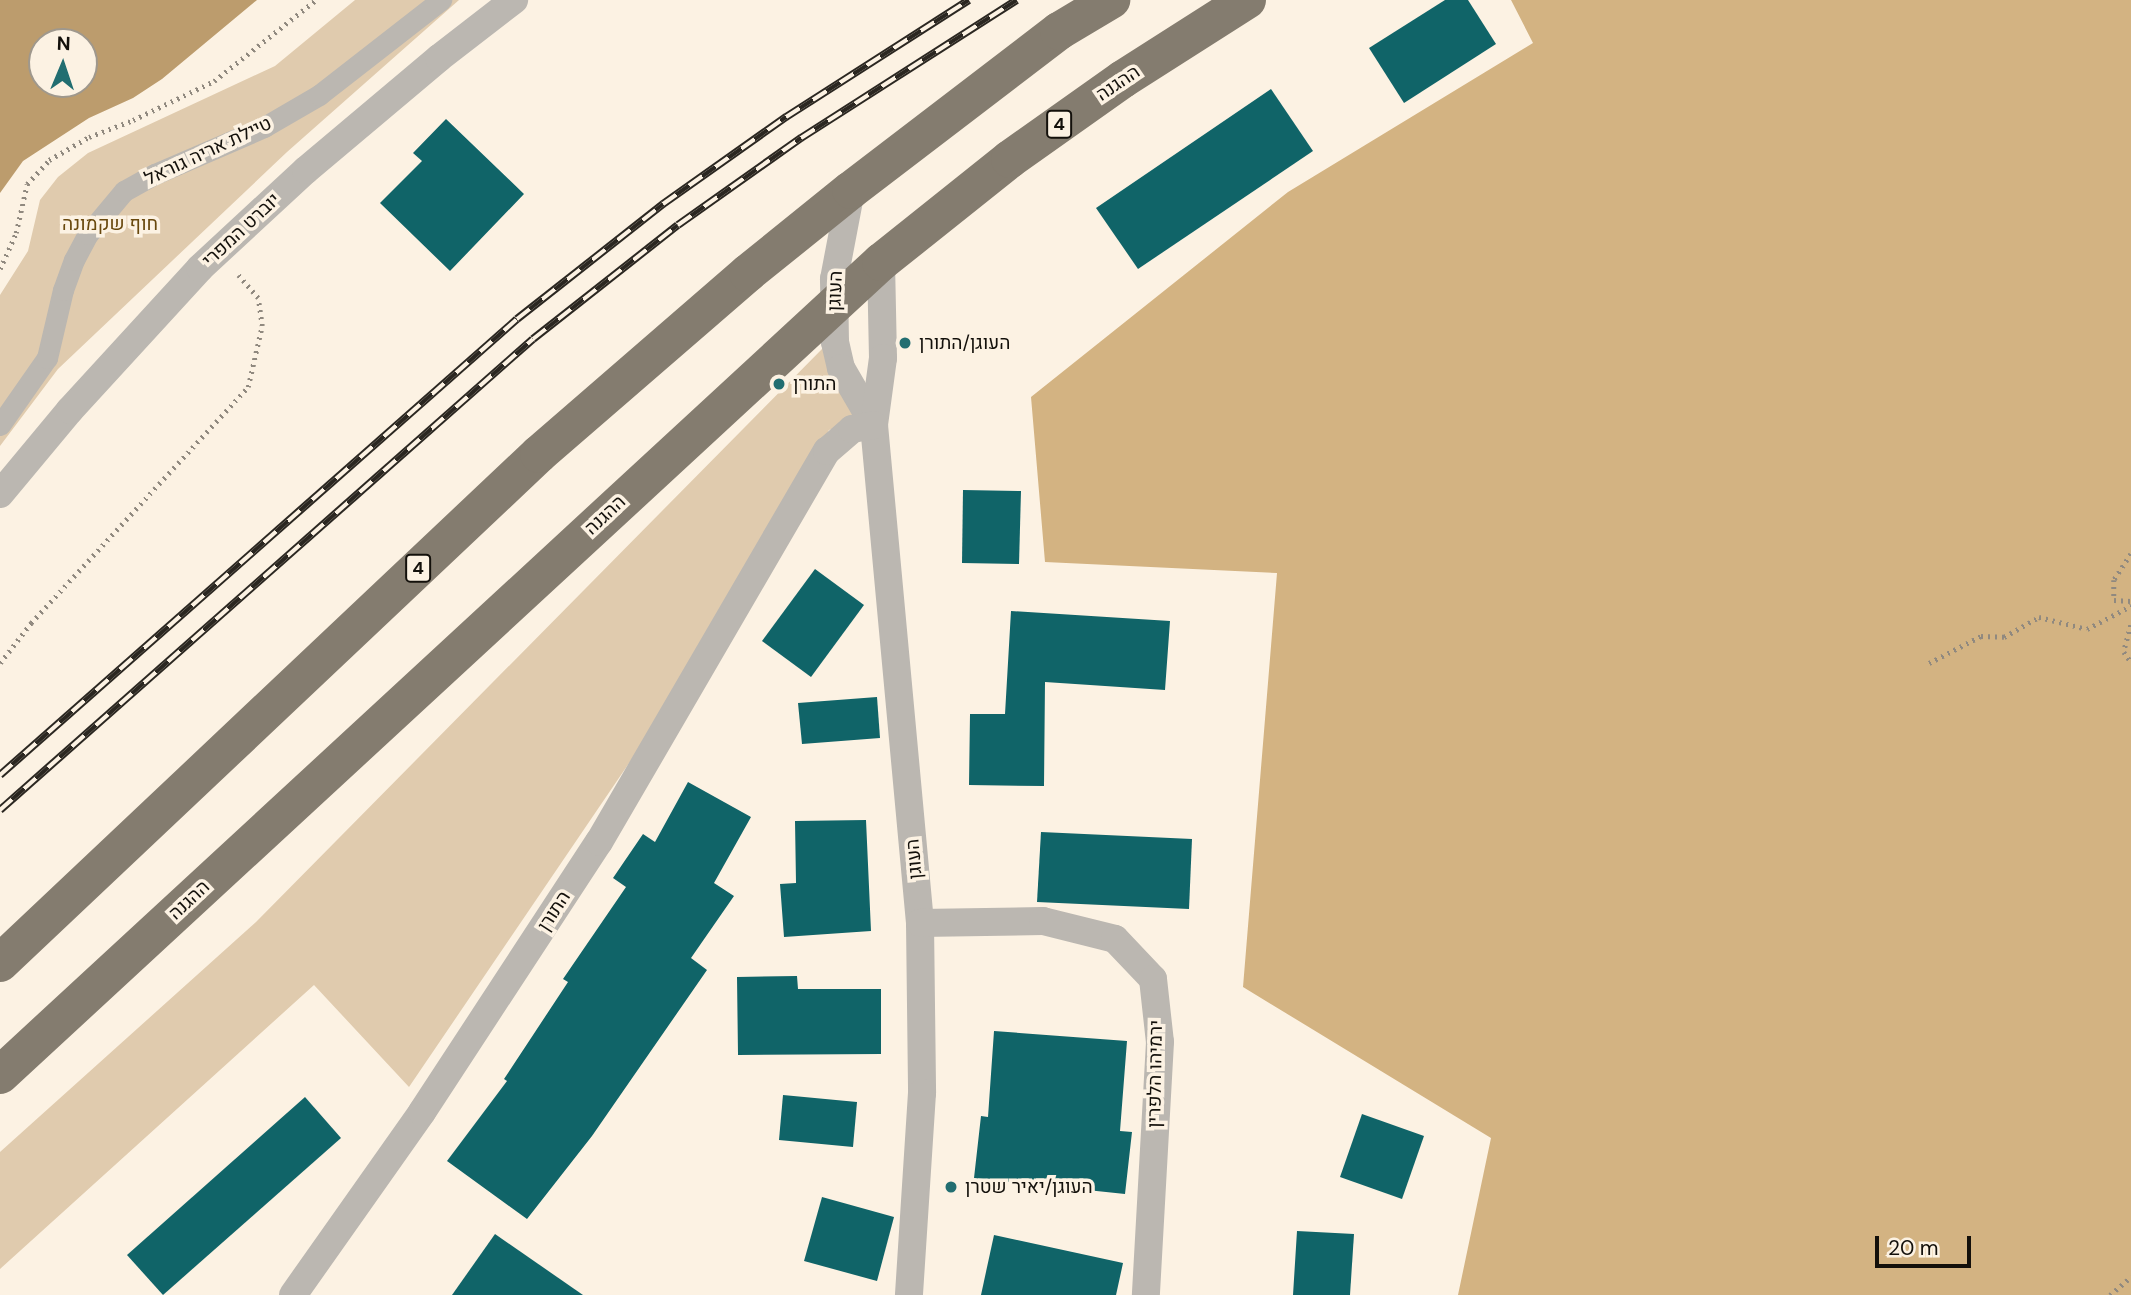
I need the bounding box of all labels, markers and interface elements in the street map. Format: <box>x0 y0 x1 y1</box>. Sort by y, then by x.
north arrow <box>28 28 98 98</box>
text: N <box>56 31 71 56</box>
street label: ההגנה <box>1092 60 1144 106</box>
road number: 4 <box>1045 110 1073 139</box>
street label: טיילת אריה גוראל <box>141 112 275 190</box>
street label: יוברט המפרי <box>198 188 284 272</box>
park label: חוף שקמונה <box>62 213 158 235</box>
street label: העוגן <box>823 270 847 312</box>
place label: העוגן/התורן <box>919 332 1010 354</box>
marker: העוגן/התורן <box>897 335 913 351</box>
place label: התורן <box>793 373 836 395</box>
marker: התורן <box>771 376 787 392</box>
street label: ההגנה <box>580 490 630 540</box>
road number: 4 <box>404 554 432 582</box>
street label: העוגן <box>901 838 927 880</box>
street label: ההגנה <box>164 875 214 925</box>
street label: התורן <box>533 887 575 935</box>
street label: ירמיהו הלפרין <box>1143 1020 1167 1128</box>
place label: העוגן/יאיר שטרן <box>965 1176 1093 1198</box>
marker: העוגן/יאיר שטרן <box>943 1179 959 1195</box>
scale bar <box>1879 1222 1975 1266</box>
text: 20 m <box>1888 1234 1939 1262</box>

